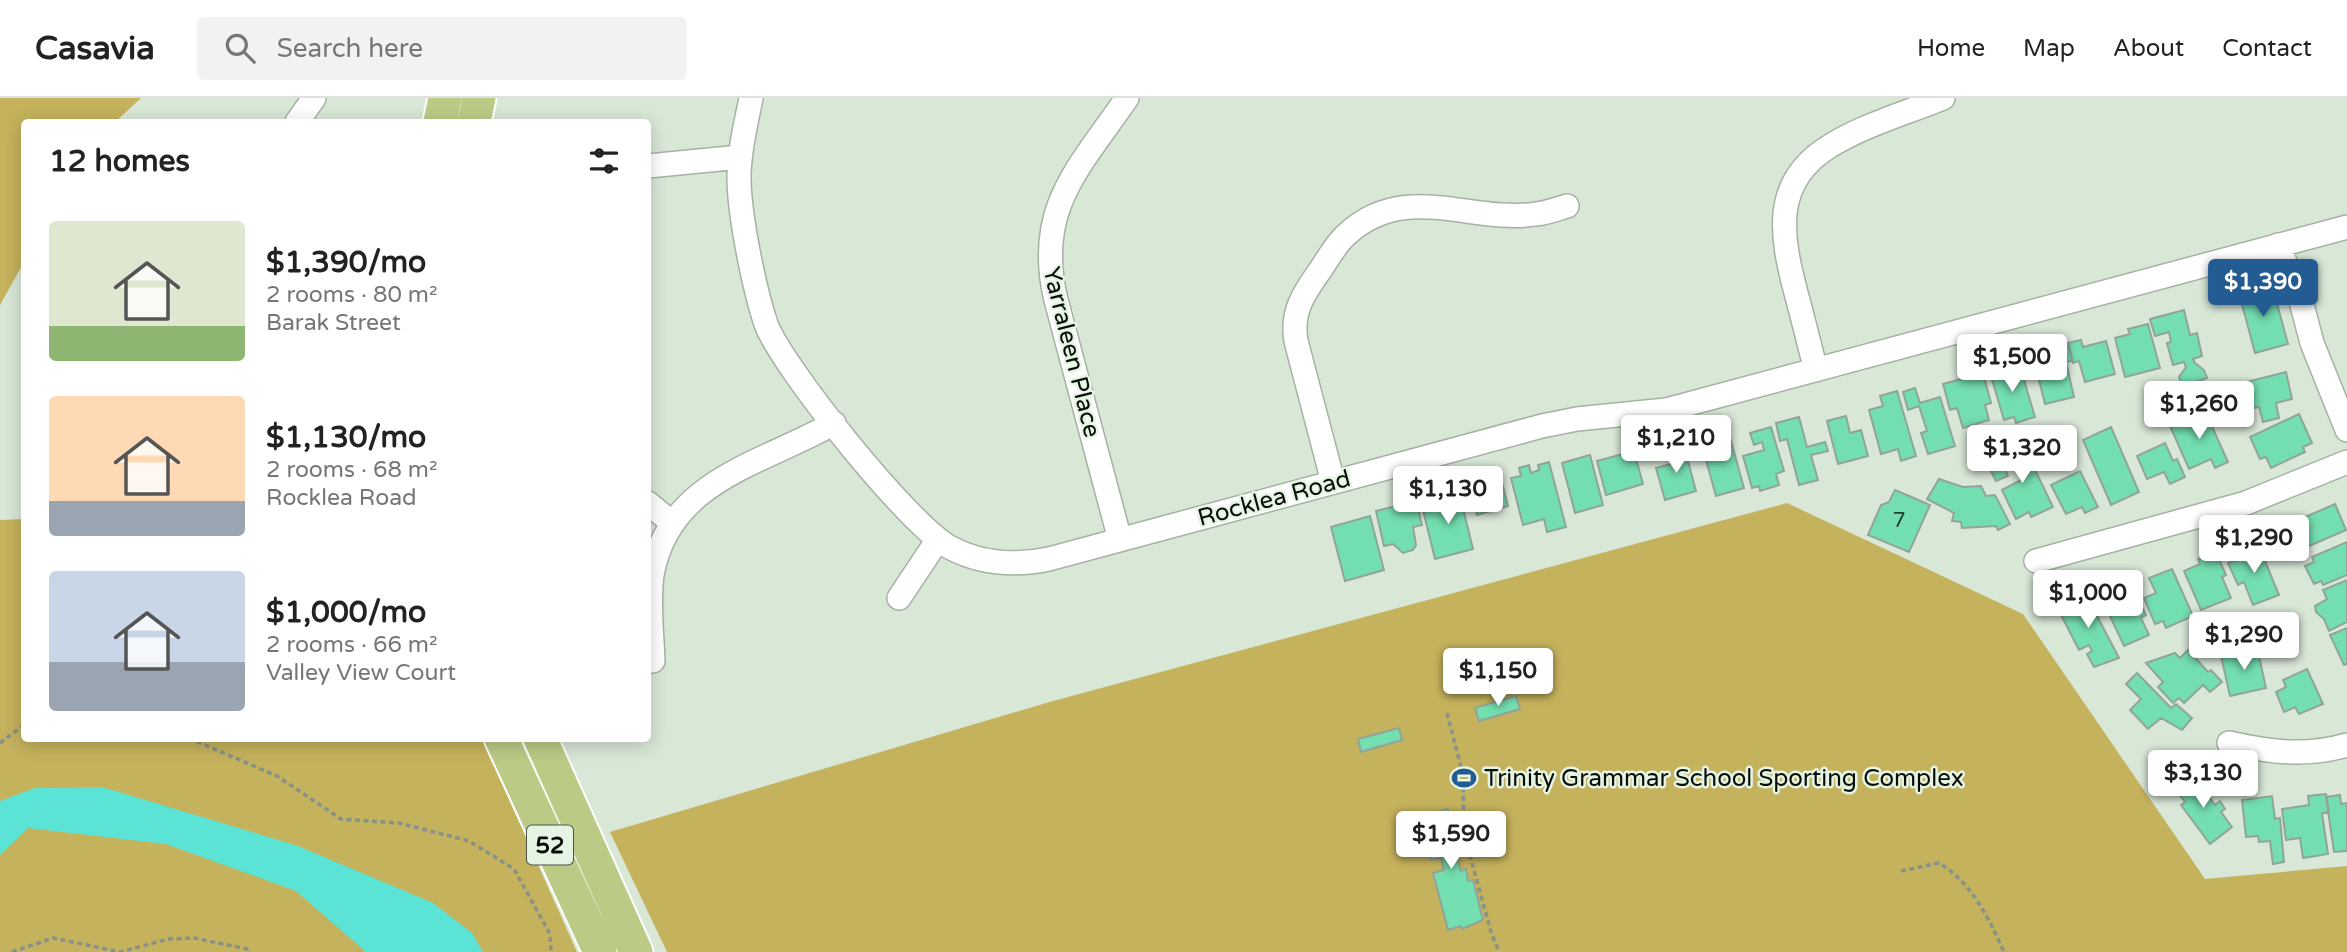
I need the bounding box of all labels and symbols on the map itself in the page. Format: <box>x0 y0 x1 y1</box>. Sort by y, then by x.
pin: $1,390 <box>2206 260 2320 319</box>
street label: Yarraleen Place <box>1036 264 1107 440</box>
pin: $1,500 <box>1955 334 2069 394</box>
pin: $1,260 <box>2142 382 2256 441</box>
pin: $1,210 <box>1619 416 1733 475</box>
pin: $1,320 <box>1965 426 2079 485</box>
street label: Rocklea Road <box>1194 464 1354 533</box>
pin: $1,130 <box>1391 466 1505 526</box>
house number: 7 <box>1892 508 1906 533</box>
pin: $1,290 <box>2197 516 2311 575</box>
pin: $1,000 <box>2031 570 2145 630</box>
pin: $1,290 <box>2187 612 2301 672</box>
pin: $1,150 <box>1441 648 1555 708</box>
pin: $3,130 <box>2146 750 2260 810</box>
sports icon: Trinity Grammar School Sporting Complex <box>1450 764 1478 792</box>
place label: Trinity Grammar School Sporting Complex <box>1484 764 1964 793</box>
pin: $1,590 <box>1394 812 1508 871</box>
road number: 52 <box>527 825 573 864</box>

